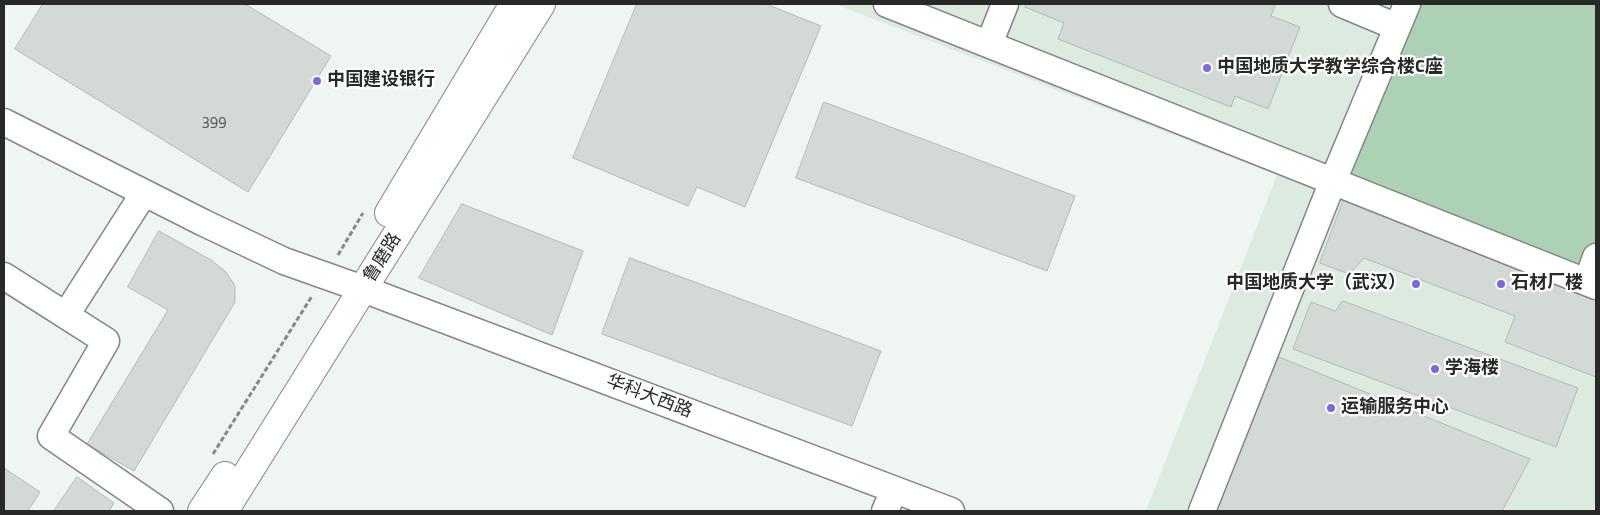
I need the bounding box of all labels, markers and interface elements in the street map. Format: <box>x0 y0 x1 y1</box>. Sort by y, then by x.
place label: 中国地质大学教学综合楼C座 <box>1217 57 1443 79</box>
marker: 中国地质大学教学综合楼C座 <box>1201 62 1213 74</box>
place label: 中国建设银行 <box>327 70 435 92</box>
marker: 中国建设银行 <box>311 75 323 87</box>
house number: 399 <box>201 115 227 133</box>
street label: 鲁磨路 <box>360 229 406 287</box>
place label: 中国地质大学（武汉） <box>1226 273 1406 295</box>
place label: 石材厂楼 <box>1511 273 1583 295</box>
marker: 中国地质大学（武汉） <box>1410 278 1422 290</box>
marker: 石材厂楼 <box>1495 278 1507 290</box>
place label: 学海楼 <box>1445 358 1499 380</box>
marker: 学海楼 <box>1429 363 1441 375</box>
street label: 华科大西路 <box>603 371 695 423</box>
place label: 运输服务中心 <box>1341 397 1449 419</box>
marker: 运输服务中心 <box>1325 402 1337 414</box>

